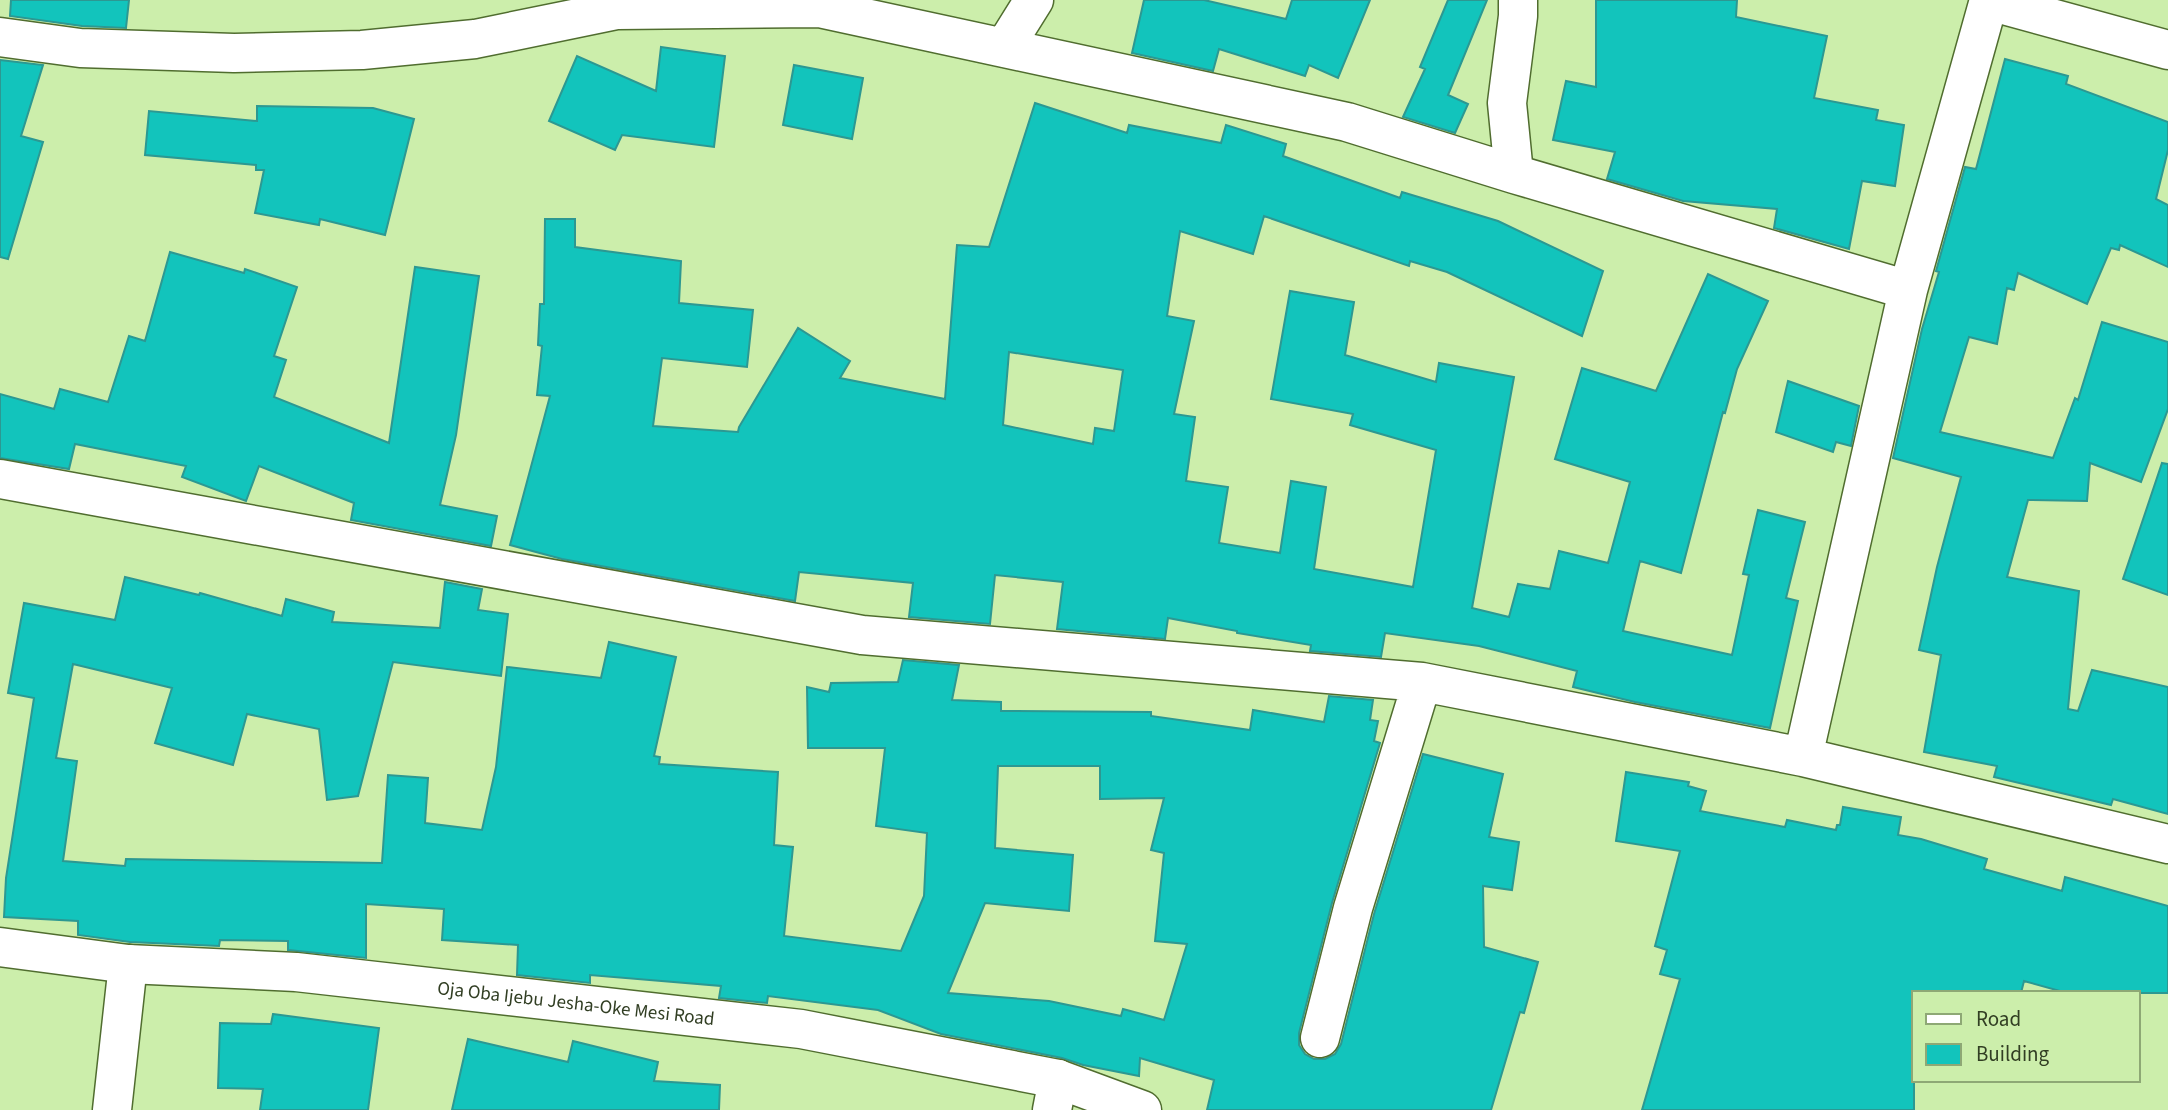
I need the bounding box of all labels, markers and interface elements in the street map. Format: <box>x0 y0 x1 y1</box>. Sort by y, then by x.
street label: Oja Oba Ijebu Jesha-Oke Mesi Road <box>436 975 716 1033</box>
legend <box>1912 991 2140 1082</box>
text: Road <box>1976 1004 2021 1034</box>
text: Building <box>1976 1039 2050 1069</box>

